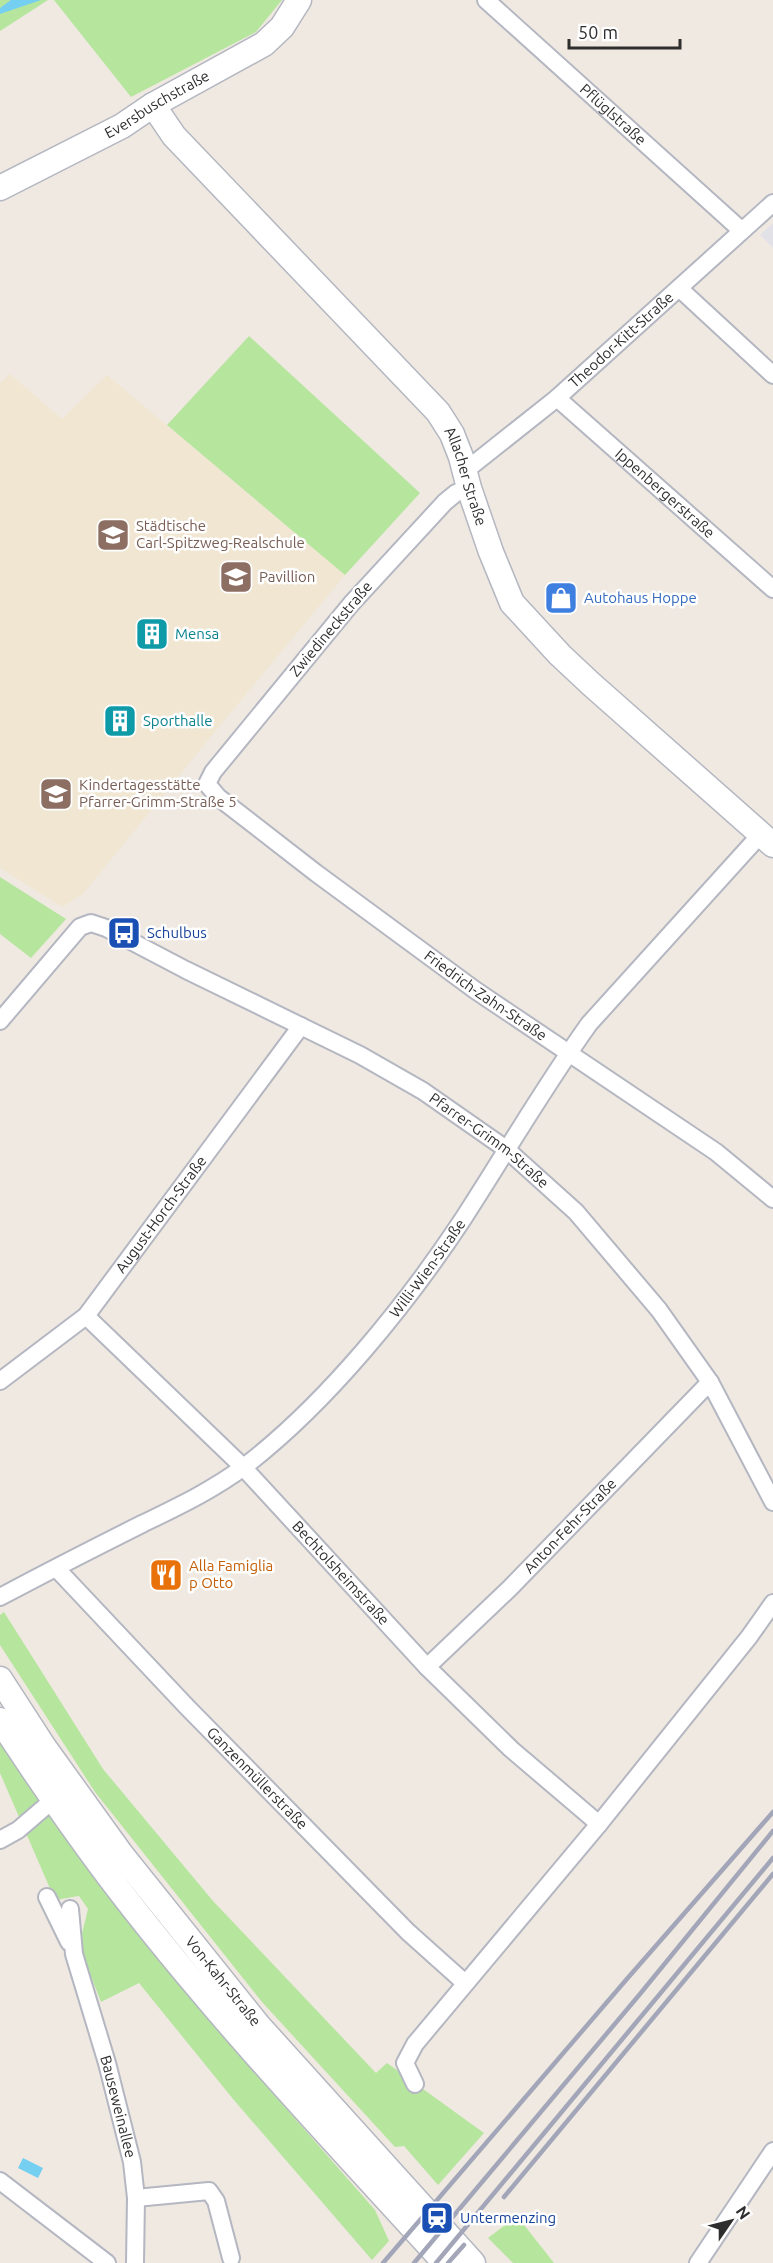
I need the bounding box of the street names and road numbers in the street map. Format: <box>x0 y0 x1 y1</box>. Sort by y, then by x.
street label: Eversbuschstraße <box>102 67 212 141</box>
street label: Pflüglstraße <box>577 80 650 148</box>
street label: Theodor-Kitt-Straße <box>565 288 677 391</box>
street label: Allacher Straße <box>442 423 490 528</box>
street label: Ippenbergerstraße <box>612 445 718 541</box>
street label: Zwiedineckstraße <box>286 578 375 680</box>
street label: Friedrich-Zahn-Straße <box>421 947 550 1044</box>
street label: Pfarrer-Grimm-Straße <box>426 1089 552 1191</box>
street label: August-Horch-Straße <box>112 1153 210 1276</box>
street label: Willi-Wien-Straße <box>386 1216 468 1321</box>
street label: Anton-Fehr-Straße <box>520 1475 619 1576</box>
street label: Bechtolsheimstraße <box>289 1517 393 1628</box>
street label: Ganzenmüllerstraße <box>204 1723 311 1833</box>
street label: Von-Kahr-Straße <box>182 1933 265 2029</box>
street label: Bauseweinallee <box>97 2053 140 2159</box>

